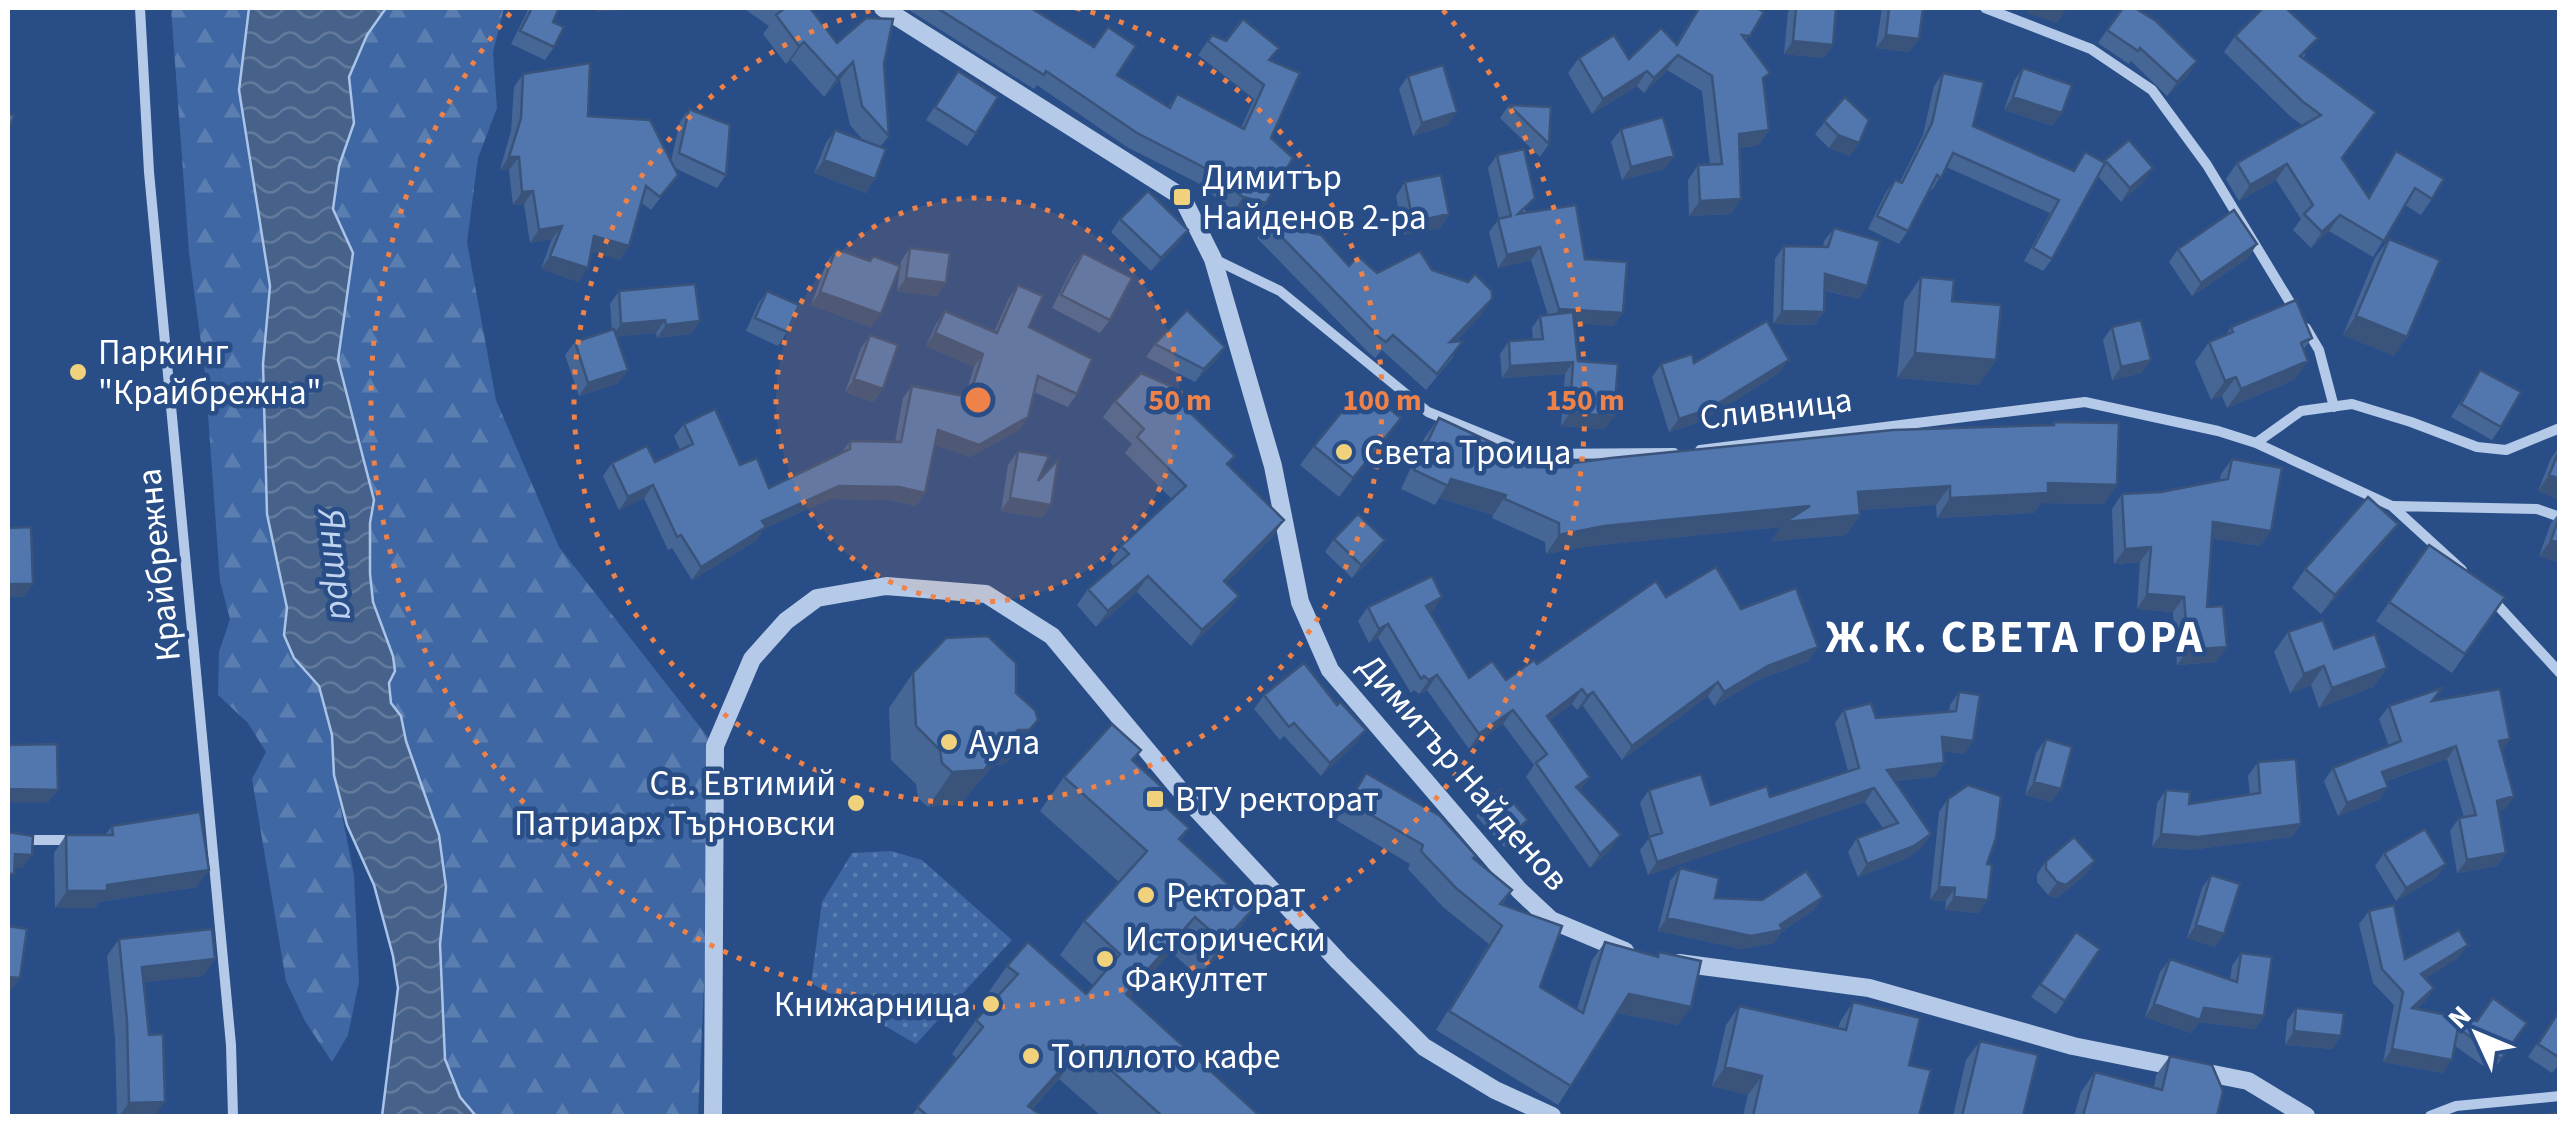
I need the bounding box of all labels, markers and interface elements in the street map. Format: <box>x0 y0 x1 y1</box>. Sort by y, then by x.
place label: Димитър Найденов 2-ра <box>1202 153 1427 243</box>
marker: Димитър Найденов 2-ра <box>1171 186 1193 208</box>
place label: Паркинг "Крайбрежна" <box>98 328 322 418</box>
marker: Паркинг "Крайбрежна" <box>67 361 89 383</box>
street label: Сливница <box>1697 375 1855 443</box>
text: 50 m <box>1148 379 1212 422</box>
text: 100 m <box>1342 379 1422 422</box>
text: 150 m <box>1545 379 1625 422</box>
centre of rings <box>960 382 996 418</box>
place label: Света Троица <box>1364 428 1571 478</box>
marker: Света Троица <box>1333 441 1355 463</box>
street label: Крайбрежна <box>124 466 194 664</box>
water label: Янтра <box>303 503 371 623</box>
district label: Ж.К. СВЕТА ГОРА <box>1825 606 2205 670</box>
street label: Димитър Найденов <box>1346 643 1580 902</box>
place label: Аула <box>969 718 1040 768</box>
marker: Аула <box>938 731 960 753</box>
place label: Св. Евтимий Патриарх Търновски <box>514 759 836 849</box>
place label: ВТУ ректорат <box>1175 775 1379 825</box>
marker: ВТУ ректорат <box>1144 788 1166 810</box>
marker: Св. Евтимий Патриарх Търновски <box>845 792 867 814</box>
place label: Ректорат <box>1166 871 1306 921</box>
marker: Ректорат <box>1135 884 1157 906</box>
place label: Исторически Факултет <box>1125 915 1326 1005</box>
marker: Исторически Факултет <box>1094 948 1116 970</box>
place label: Книжарница <box>774 980 971 1030</box>
north arrow <box>2427 984 2527 1084</box>
marker: Книжарница <box>980 993 1002 1015</box>
text: N <box>2439 997 2481 1038</box>
place label: Топллото кафе <box>1051 1032 1281 1082</box>
marker: Топллото кафе <box>1020 1045 1042 1067</box>

